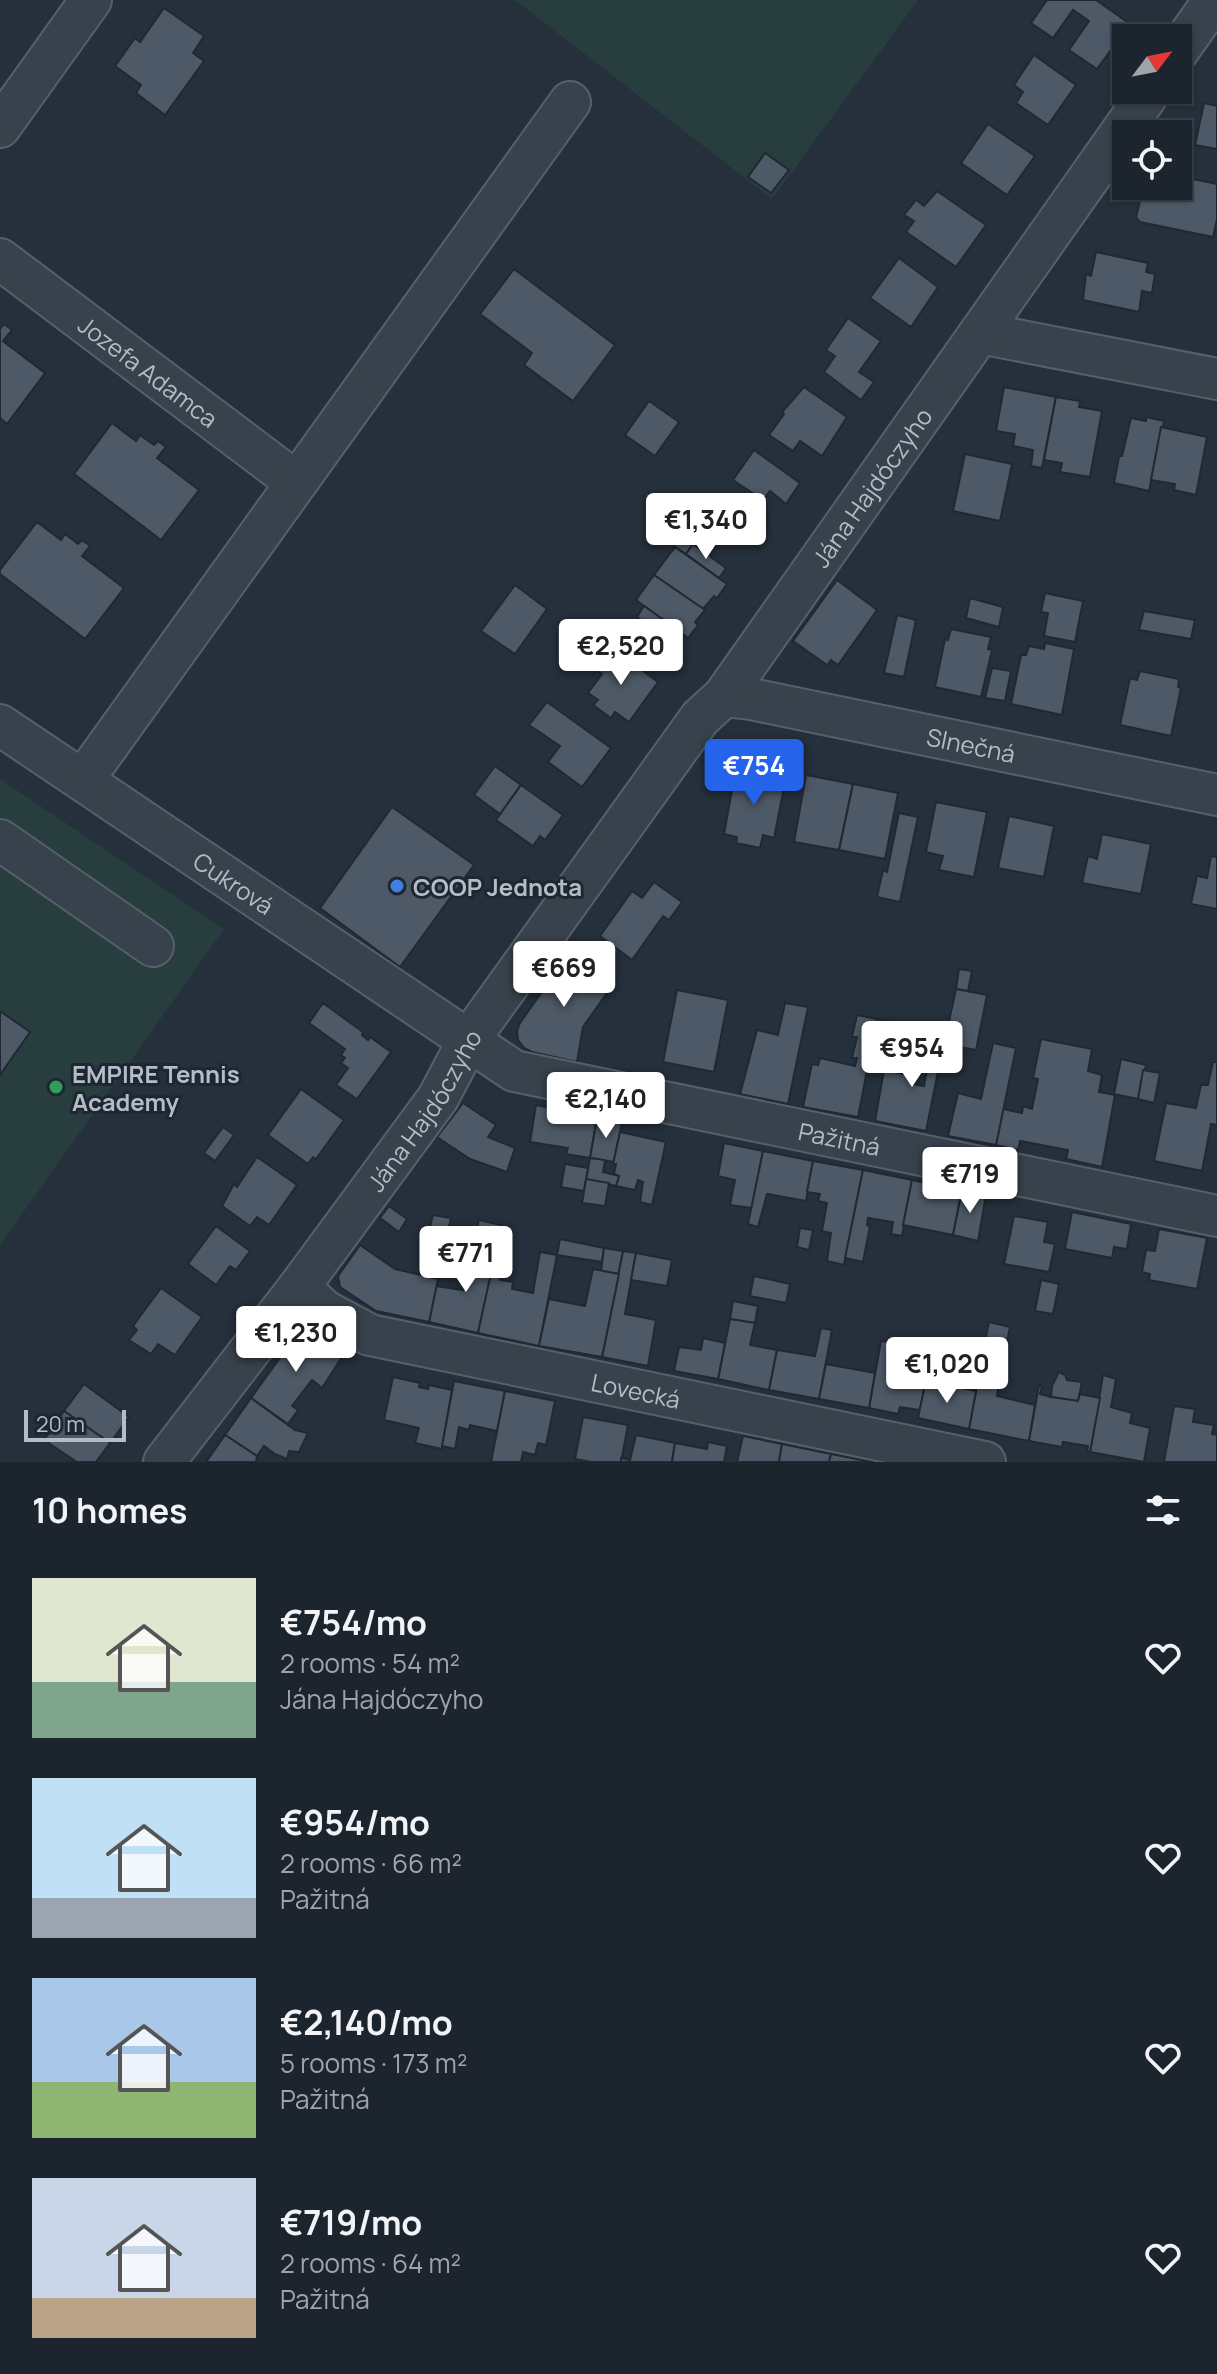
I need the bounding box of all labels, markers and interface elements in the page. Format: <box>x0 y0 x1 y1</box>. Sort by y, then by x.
north arrow <box>1112 24 1192 104</box>
map controls <box>1112 24 1192 200</box>
button: locate <box>1112 120 1192 200</box>
street label: Jozefa Adamca <box>72 308 225 434</box>
street label: Jána Hajdóczyho <box>804 401 939 573</box>
pin: €1,340 <box>641 493 771 561</box>
text: €1,340 <box>664 501 748 537</box>
pin: €2,520 <box>556 619 686 687</box>
text: €2,520 <box>577 627 665 663</box>
street label: Slnečná <box>924 719 1018 770</box>
pin: €754 <box>707 739 801 807</box>
text: €754 <box>723 747 785 783</box>
street label: Cukrová <box>187 844 281 921</box>
place label: COOP Jednota <box>413 870 582 903</box>
marker: COOP Jednota <box>388 877 406 895</box>
pin: €669 <box>517 941 611 1009</box>
text: €669 <box>531 949 597 985</box>
pin: €954 <box>865 1021 959 1089</box>
street label: Jána Hajdóczyho <box>359 1022 488 1198</box>
text: €954 <box>880 1029 944 1065</box>
place label: EMPIRE Tennis Academy <box>72 1057 240 1118</box>
pin: €2,140 <box>541 1072 671 1140</box>
marker: EMPIRE Tennis Academy <box>47 1078 65 1096</box>
text: €2,140 <box>565 1080 647 1116</box>
street label: Pažitná <box>796 1114 883 1163</box>
pin: €719 <box>923 1147 1017 1215</box>
text: €719 <box>940 1155 1000 1191</box>
pin: €771 <box>419 1226 513 1294</box>
text: €771 <box>437 1234 495 1270</box>
pin: €1,230 <box>231 1306 361 1374</box>
text: €1,230 <box>254 1314 338 1350</box>
pin: €1,020 <box>882 1337 1012 1405</box>
text: €1,020 <box>904 1345 990 1381</box>
street label: Lovecká <box>588 1365 684 1415</box>
scale bar <box>24 1406 126 1442</box>
text: 20 m <box>36 1409 85 1439</box>
text: 10 homes <box>32 1487 188 1533</box>
icon: filters <box>1141 1488 1185 1532</box>
text: €754/mo <box>280 1599 427 1645</box>
icon: home <box>96 1610 192 1706</box>
icon: heart <box>1141 1636 1185 1680</box>
text: 2 rooms · 54 m² <box>280 1645 460 1681</box>
text: Jána Hajdóczyho <box>280 1681 483 1717</box>
text: €954/mo <box>280 1799 430 1845</box>
icon: home <box>96 1810 192 1906</box>
icon: heart <box>1141 1836 1185 1880</box>
text: 2 rooms · 66 m² <box>280 1845 462 1881</box>
text: Pažitná <box>280 1881 370 1917</box>
text: €2,140/mo <box>280 1999 453 2045</box>
icon: home <box>96 2010 192 2106</box>
icon: heart <box>1141 2036 1185 2080</box>
text: 5 rooms · 173 m² <box>280 2045 467 2081</box>
text: Pažitná <box>280 2081 370 2117</box>
text: €719/mo <box>280 2199 422 2245</box>
icon: home <box>96 2210 192 2306</box>
icon: heart <box>1141 2236 1185 2280</box>
text: 2 rooms · 64 m² <box>280 2245 461 2281</box>
text: Pažitná <box>280 2281 370 2317</box>

